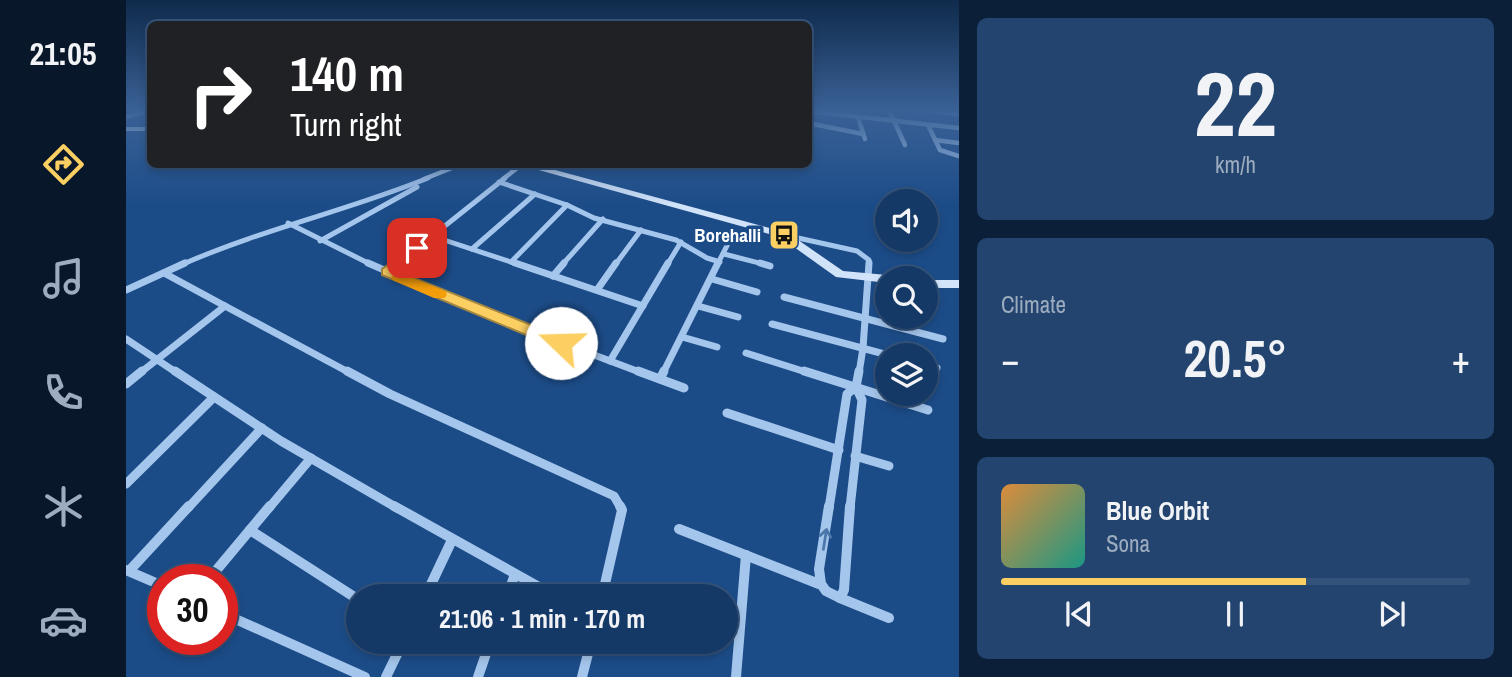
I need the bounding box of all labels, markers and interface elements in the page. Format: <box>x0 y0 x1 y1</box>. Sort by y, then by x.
text: 21:05 <box>29 32 97 75</box>
text: 140 m <box>290 40 404 106</box>
text: 22 <box>1194 42 1277 164</box>
icon: right <box>175 49 266 140</box>
text: Turn right <box>290 103 402 146</box>
icon: directions <box>39 140 88 189</box>
text: km/h <box>1215 149 1256 180</box>
map controls <box>875 189 938 406</box>
button: sound <box>875 189 938 252</box>
pin <box>387 218 447 278</box>
bus stop icon: Borehalli <box>767 218 801 252</box>
place label: Borehalli <box>694 222 761 248</box>
icon: arrive <box>398 229 436 267</box>
icon: music <box>39 254 88 303</box>
button: search <box>875 266 938 329</box>
text: Climate <box>1001 289 1066 320</box>
position arrow <box>524 306 598 380</box>
text: 20.5° <box>1184 323 1287 393</box>
text: − <box>1001 334 1019 385</box>
text: + <box>1452 334 1470 385</box>
button: layers <box>875 343 938 406</box>
icon: phone <box>39 368 88 417</box>
icon: climate <box>39 482 88 531</box>
text: Blue Orbit <box>1106 493 1209 528</box>
one-way arrow <box>819 528 832 551</box>
text: Sona <box>1106 528 1150 559</box>
speed limit sign: 30 <box>147 564 238 655</box>
icon: previous <box>1060 595 1098 633</box>
icon: pause <box>1216 595 1254 633</box>
icon: next <box>1373 595 1411 633</box>
icon: car <box>39 596 88 645</box>
text: 21:06 · 1 min · 170 m <box>439 601 645 636</box>

